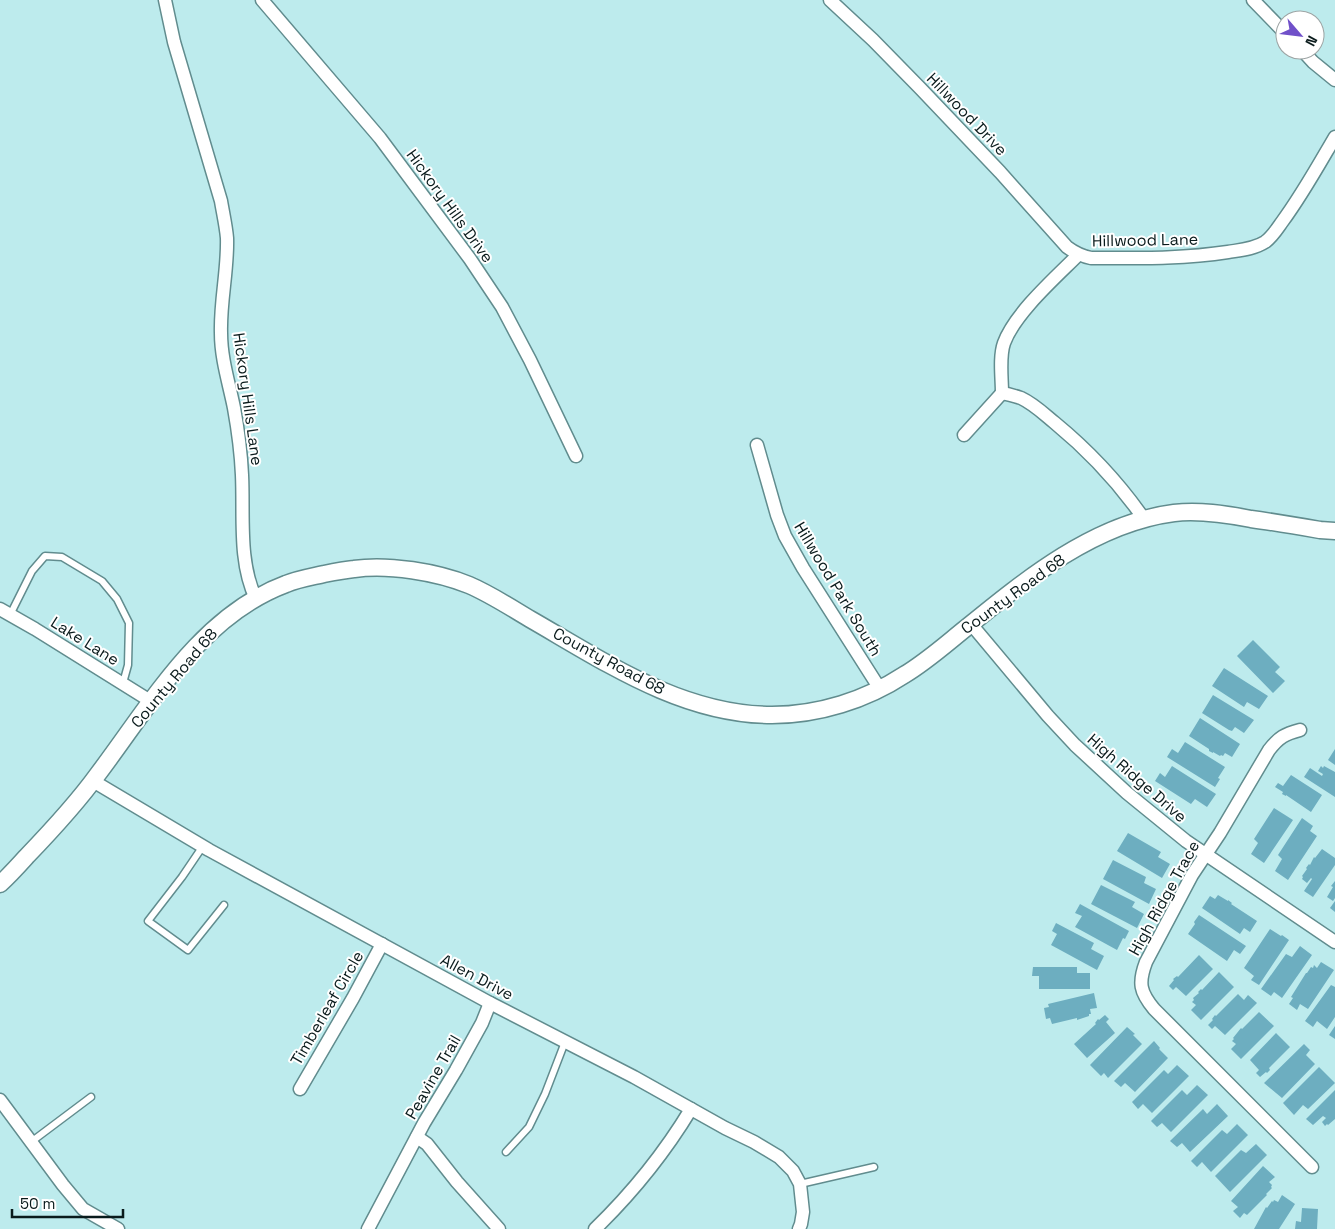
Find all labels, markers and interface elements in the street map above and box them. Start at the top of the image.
north arrow [1275,10,1325,60]
text: N [1301,33,1322,49]
street label: Hillwood Drive [922,68,1012,160]
street label: Hickory Hills Drive [402,145,498,267]
street label: Hillwood Lane [1092,229,1198,251]
street label: Hickory Hills Lane [228,331,268,467]
street label: Hillwood Park South [790,518,886,660]
street label: County Road 68 [957,549,1069,639]
street label: Lake Lane [47,612,123,670]
street label: County Road 68 [549,623,669,699]
street label: County Road 68 [126,624,222,732]
street label: High Ridge Drive [1083,729,1191,827]
street label: High Ridge Trace [1124,837,1204,959]
street label: Timberleaf Circle [286,947,368,1069]
street label: Allen Drive [437,949,517,1005]
street label: Peavine Trail [400,1031,466,1123]
scale bar [12,1186,124,1218]
text: 50 m [20,1194,55,1213]

